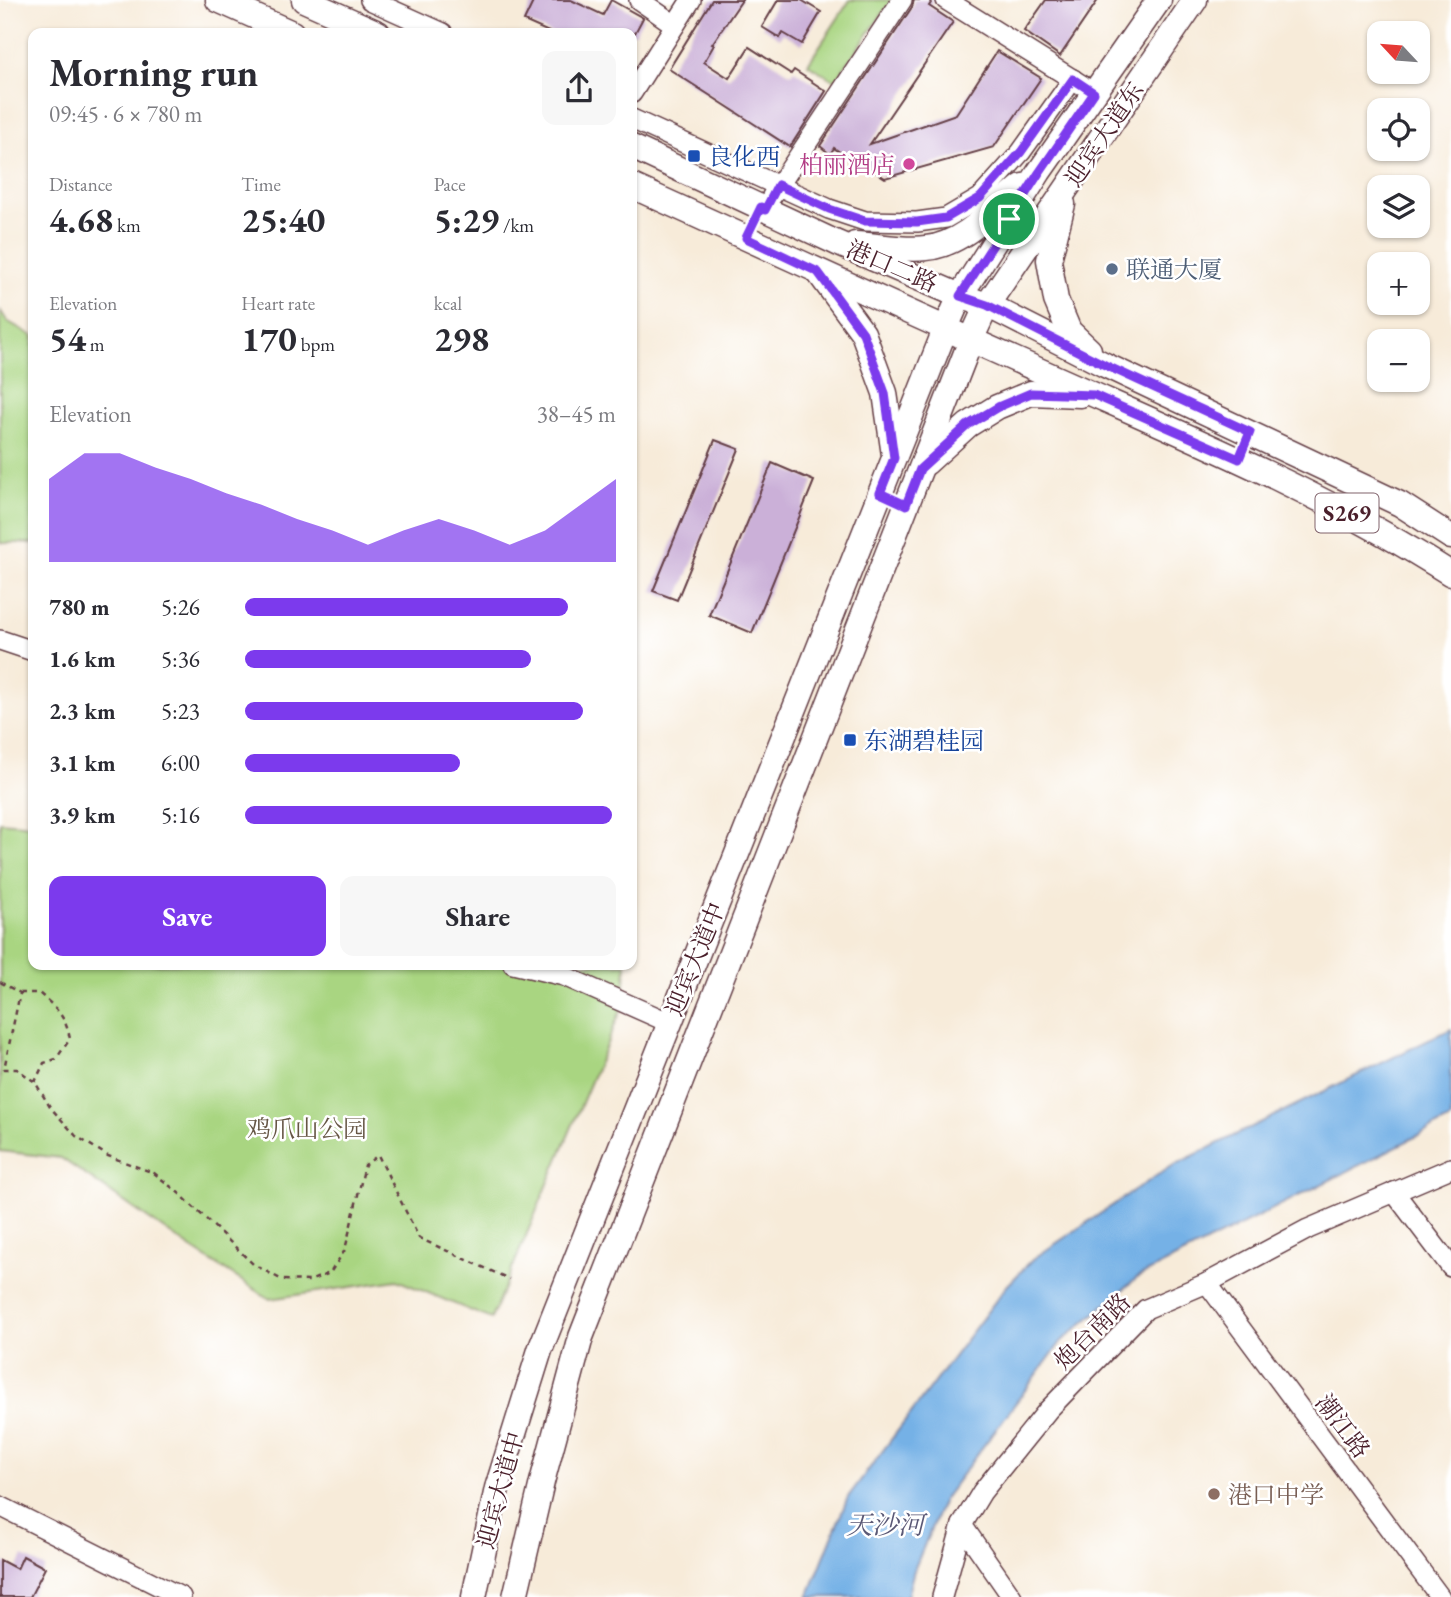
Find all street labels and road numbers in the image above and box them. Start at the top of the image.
street label: 迎宾大道东 [1058,76,1150,192]
street label: 港口二路 [842,233,942,299]
road number: S269 [1316,494,1378,533]
street label: 迎宾大道中 [658,898,732,1020]
street label: 炮台南路 [1047,1286,1137,1376]
street label: 潮江路 [1309,1388,1377,1464]
street label: 迎宾大道中 [469,1428,531,1552]

